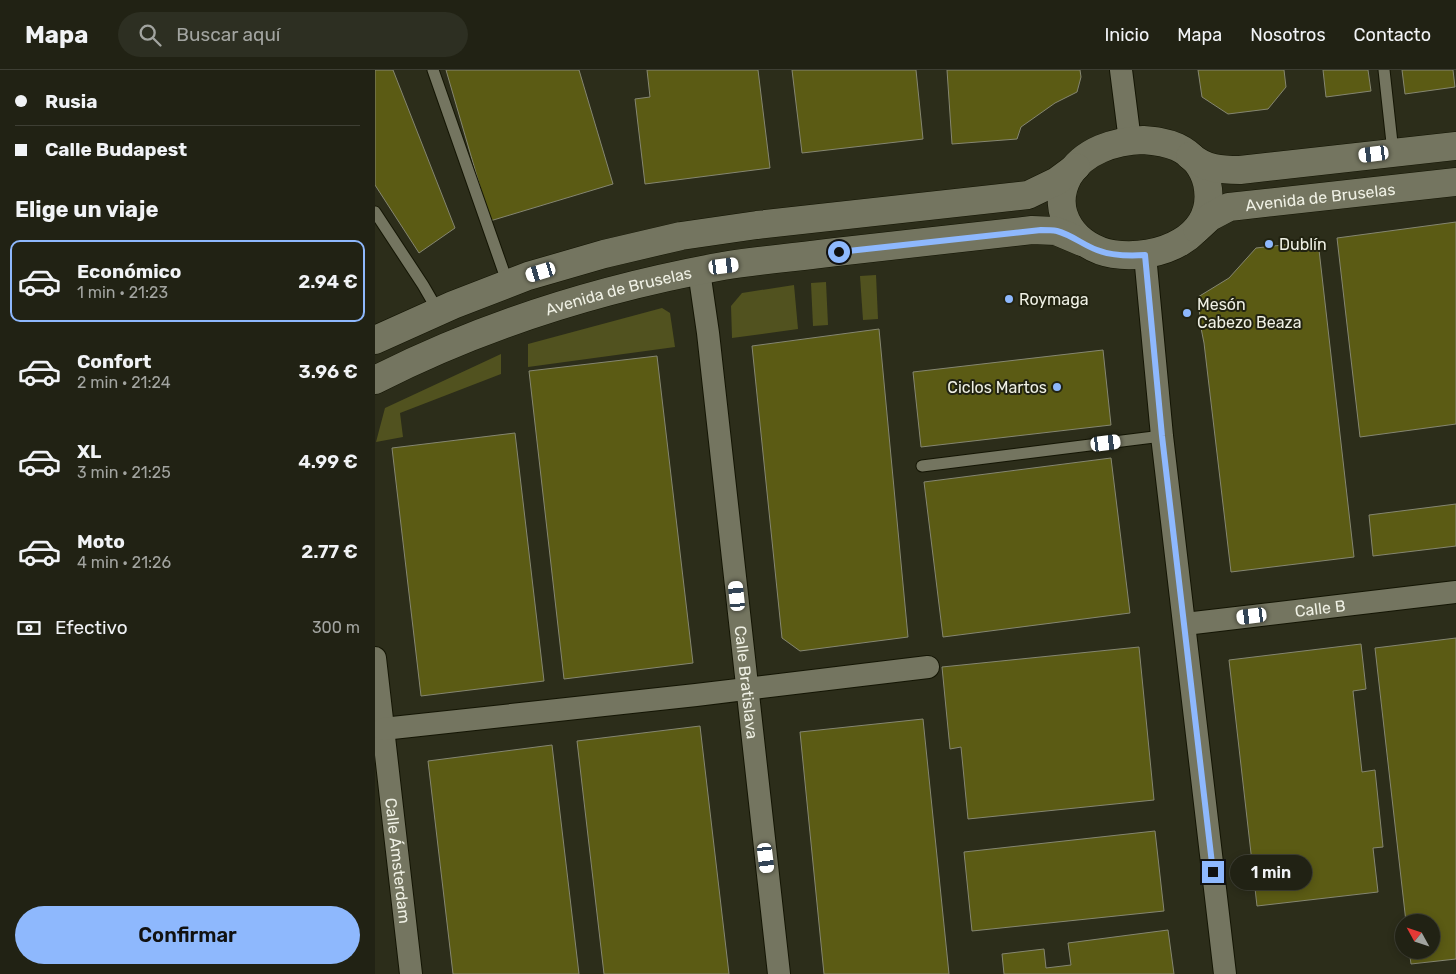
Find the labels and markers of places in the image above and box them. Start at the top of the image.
place label: Dublín [1279,235,1327,254]
marker: Dublín [1263,238,1275,250]
place label: Roymaga [1019,290,1089,309]
marker: Roymaga [1003,293,1015,305]
place label: Mesón Cabezo Beaza [1197,295,1302,332]
marker: Mesón Cabezo Beaza [1181,307,1193,319]
place label: Ciclos Martos [947,378,1047,397]
marker: Ciclos Martos [1051,381,1063,393]

